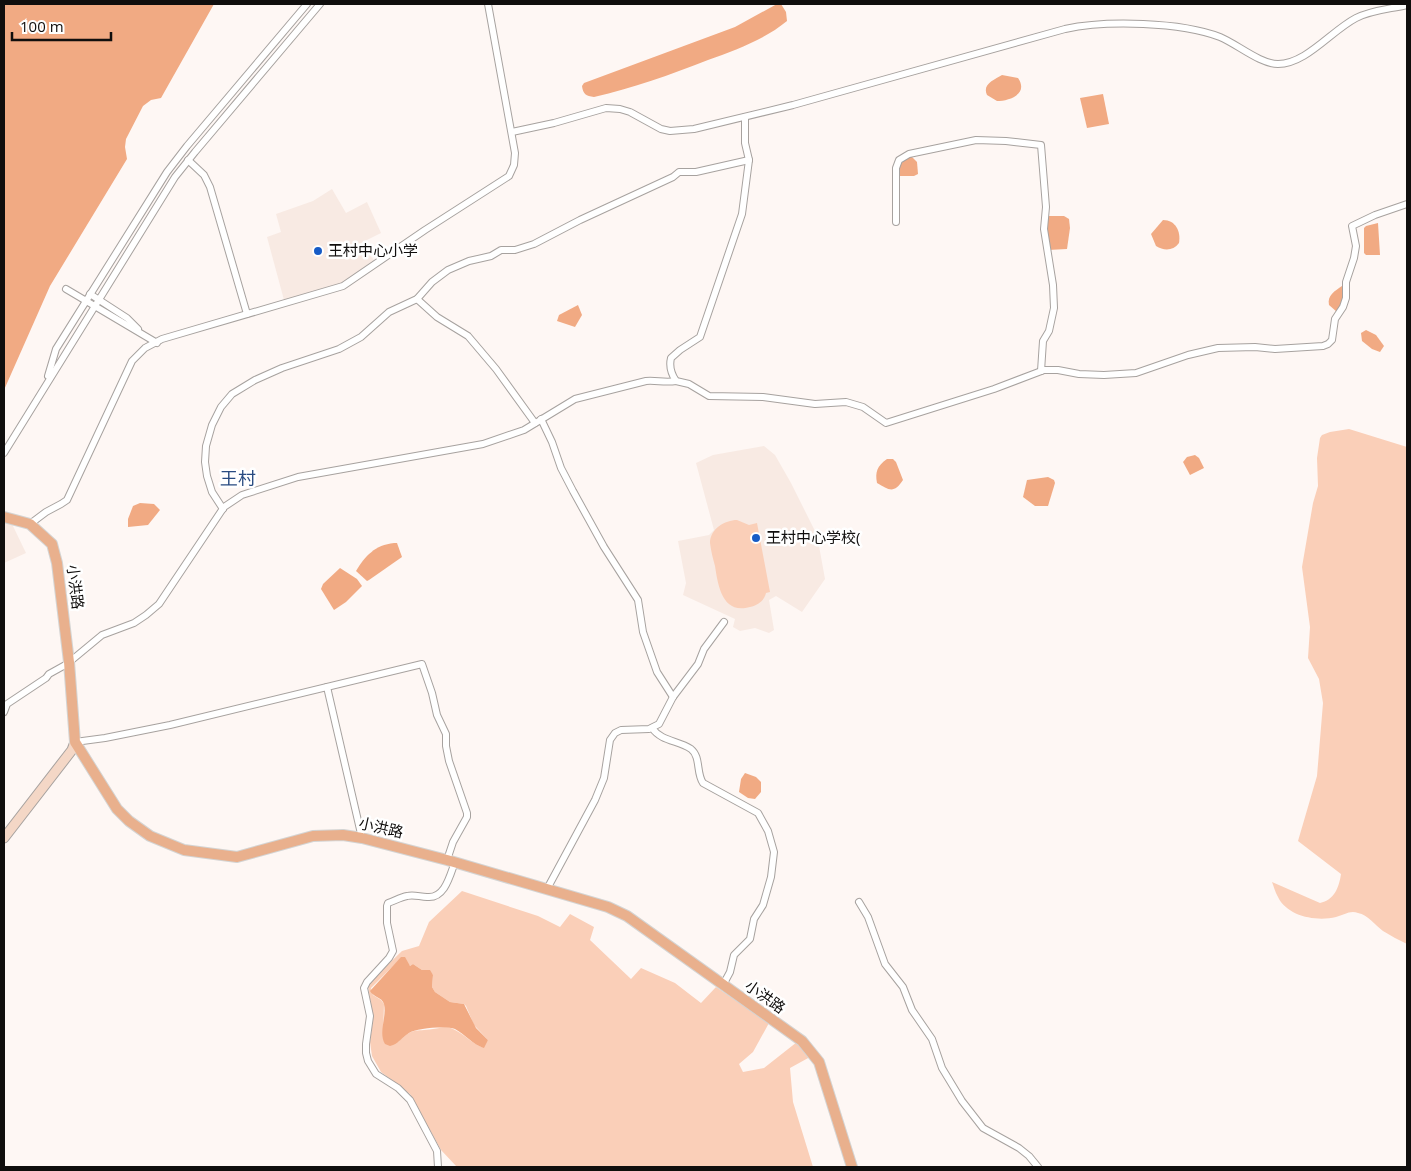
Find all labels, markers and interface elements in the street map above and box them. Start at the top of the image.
scale bar [12,10,111,42]
text: 100 m [20,16,64,36]
place label: 王村中心小学 [328,240,418,260]
marker: 王村中心小学 [312,245,324,257]
district label: 王村 [220,466,256,490]
place label: 王村中心学校( [766,527,860,547]
marker: 王村中心学校( [750,532,762,544]
street label: 小洪路 [63,563,89,610]
street label: 小洪路 [357,812,405,842]
street label: 小洪路 [741,975,790,1017]

